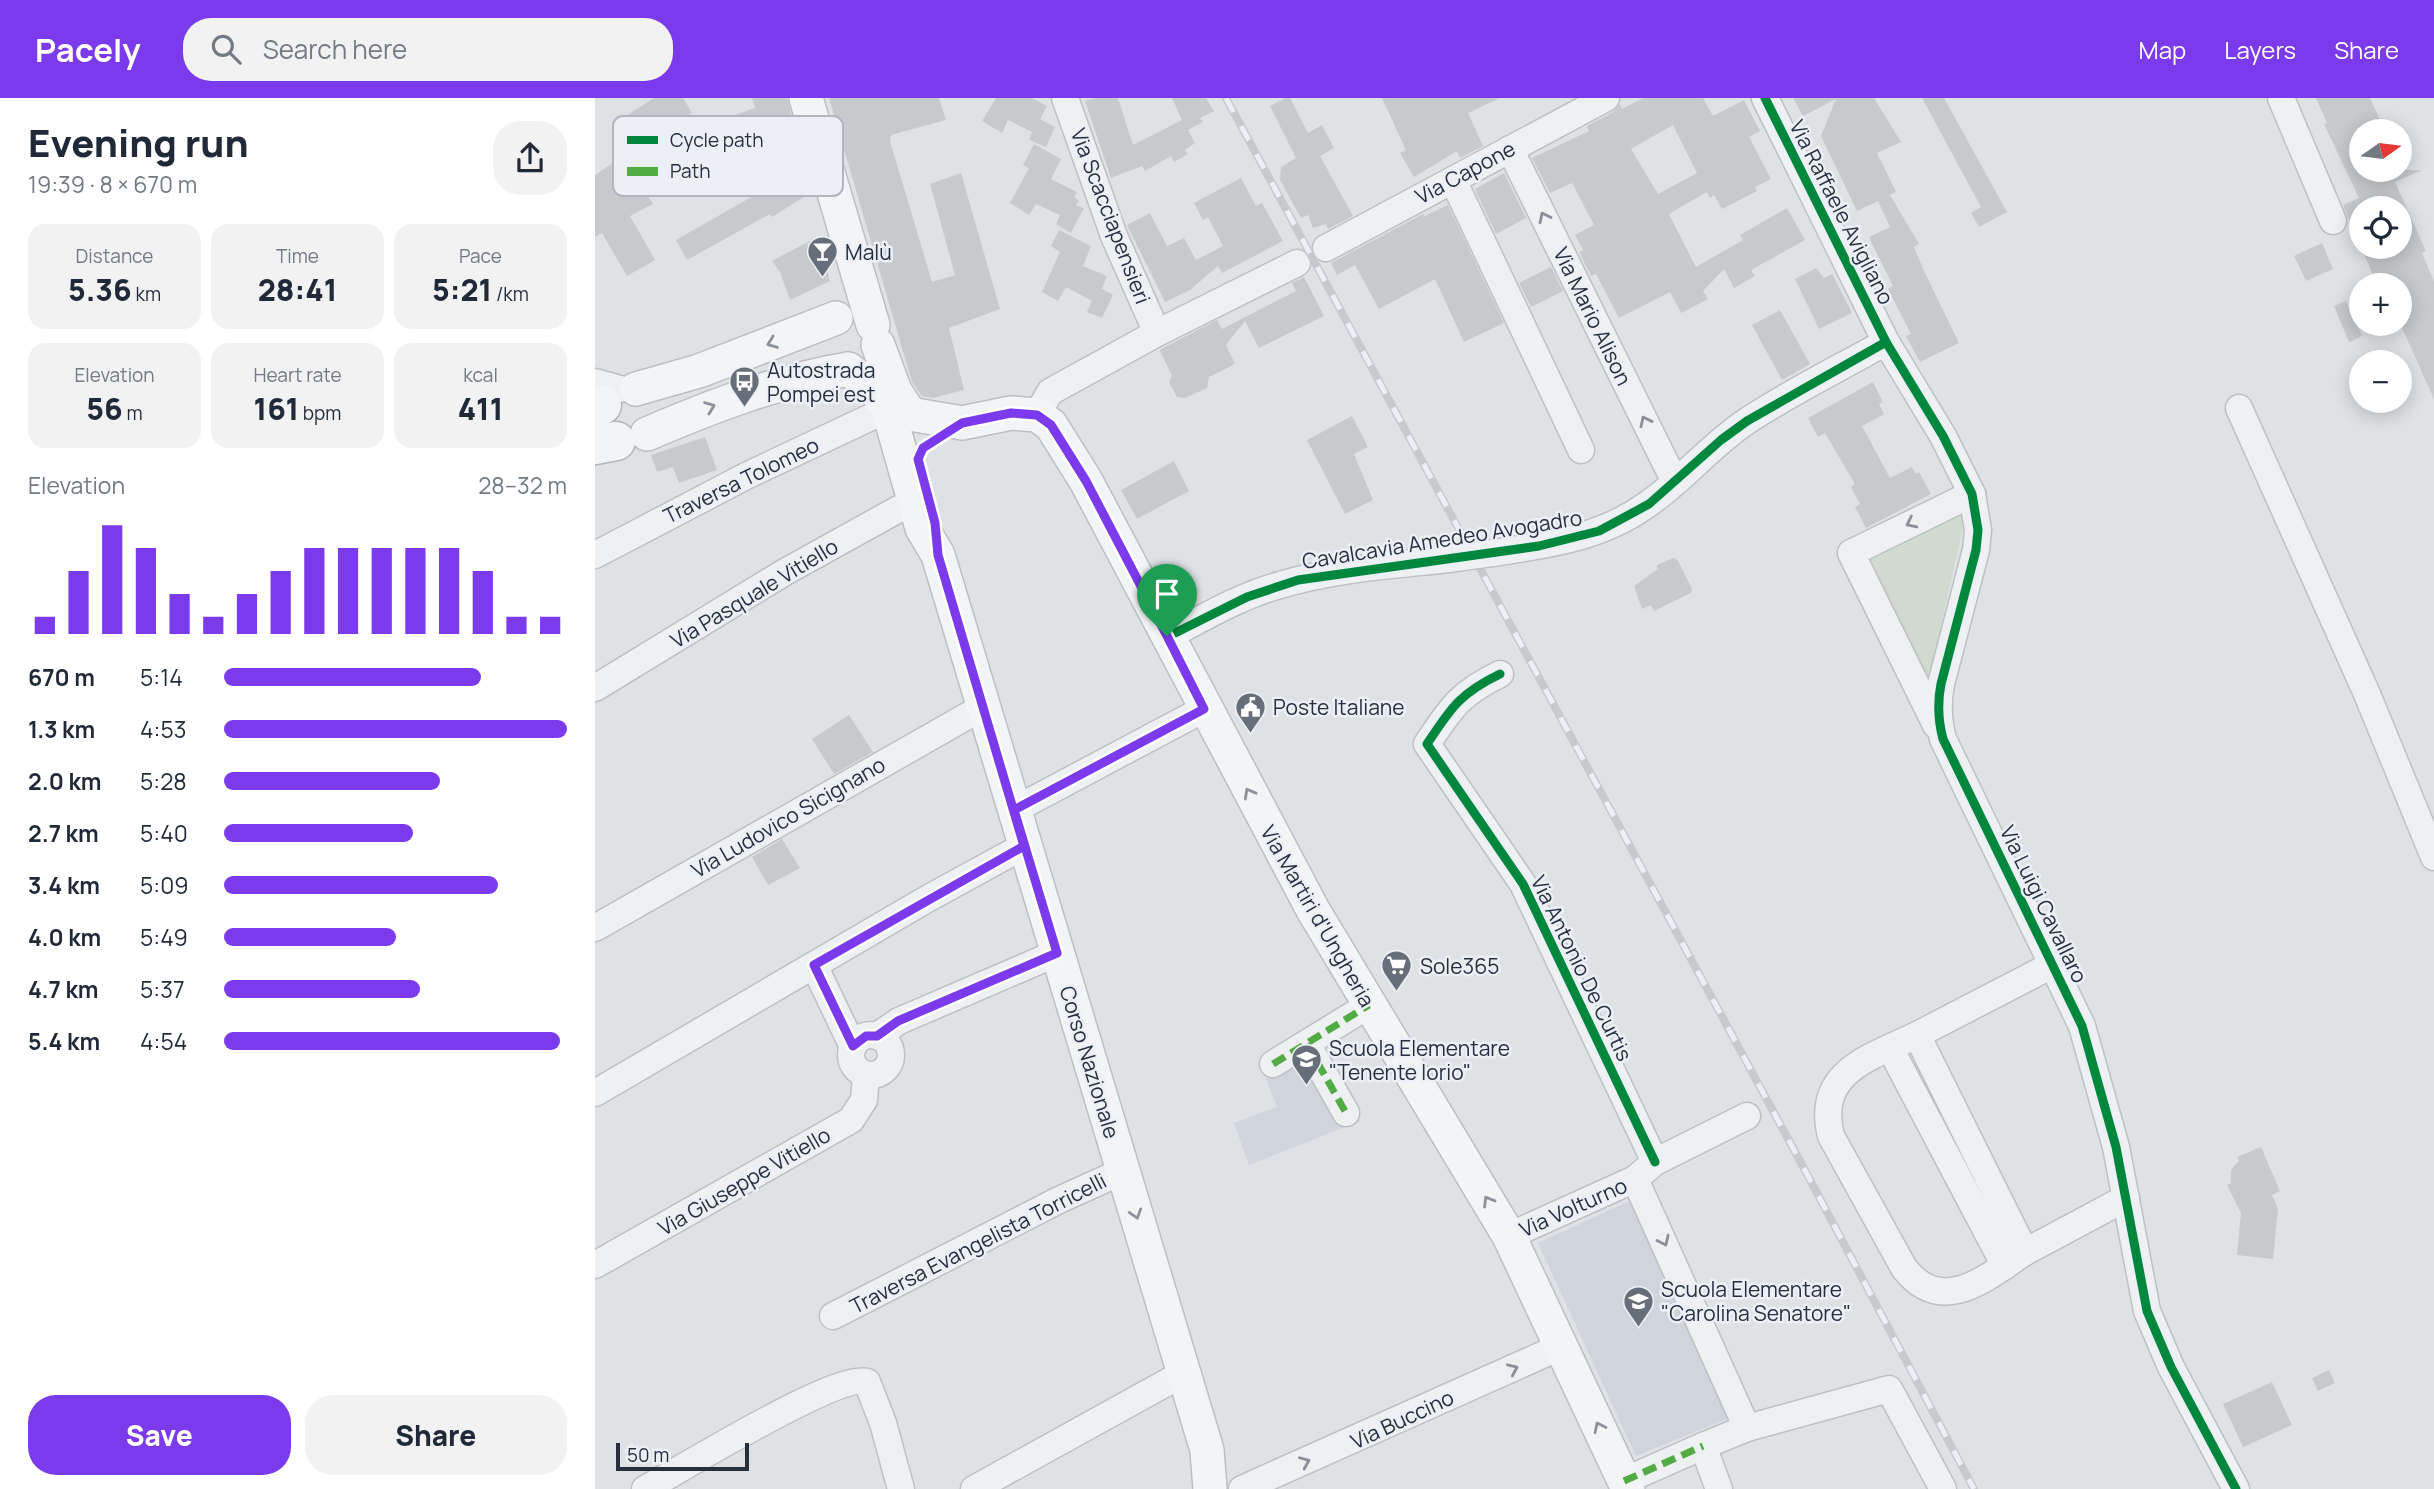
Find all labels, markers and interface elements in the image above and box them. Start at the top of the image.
search box [183,18,673,81]
text: Pacely [35,27,141,72]
icon: search [207,30,245,68]
text: Search here [263,31,407,67]
text: Map [2139,33,2186,66]
text: Layers [2224,33,2296,66]
text: Share [2334,33,2399,66]
street label: Via Raffaele Avigliano [1783,115,1901,309]
text: Evening run [28,116,249,168]
legend [613,116,843,196]
north arrow [2349,119,2411,182]
map controls [2349,119,2412,413]
button: share [493,121,567,195]
street label: Via Scacciapensieri [1065,124,1157,308]
text: Cycle path [670,127,764,153]
street label: Via Capone [1410,134,1520,210]
text: Path [670,158,710,184]
text: 19:39 · 8 × 670 m [28,168,197,200]
button: locate [2349,196,2412,259]
one-way arrow [1538,212,1552,224]
bar icon: Malù [805,235,839,279]
place label: Malù [845,238,892,266]
street label: Via Mario Alison [1547,242,1639,390]
text: Distance [76,243,153,269]
text: Time [276,243,319,269]
text: Pace [459,243,502,269]
text: 5.36 [68,269,132,310]
text: 28:41 [258,269,337,310]
text: 5:21 [432,269,492,310]
button: + [2349,273,2412,336]
text: km [132,281,161,307]
text: /km [492,281,529,307]
one-way arrow [767,334,779,348]
button: − [2349,350,2412,413]
place label: Autostrada Pompei est [767,356,875,408]
text: Elevation [74,362,155,388]
text: Heart rate [253,362,342,388]
text: kcal [463,362,498,388]
bus stop icon: Autostrada Pompei est [727,365,761,409]
text: 56 [86,388,123,429]
text: 161 [254,388,299,429]
text: 411 [458,388,503,429]
text: m [123,400,143,426]
text: bpm [299,400,341,426]
one-way arrow [703,402,715,416]
one-way arrow [1639,416,1653,428]
street label: Traversa Tolomeo [659,430,823,530]
text: Elevation [28,469,125,501]
text: 28–32 m [478,469,567,501]
street label: Cavalcavia Amedeo Avogadro [1300,503,1584,575]
one-way arrow [1906,515,1918,529]
street label: Via Pasquale Vitiello [665,532,843,654]
pin [1137,564,1197,636]
icon: arrive [1148,575,1186,613]
text: 670 m [28,661,95,693]
text: 5:14 [140,661,183,693]
public building icon: Poste Italiane [1233,690,1267,734]
place label: Poste Italiane [1273,693,1405,721]
text: 1.3 km [28,713,95,745]
text: 4:53 [140,713,186,745]
street label: Via Ludovico Sicignano [686,750,890,884]
text: 2.0 km [28,765,101,797]
text: 5:28 [140,765,187,797]
one-way arrow [1244,788,1258,801]
text: 2.7 km [28,817,99,849]
text: 5:40 [140,817,188,849]
street label: Via Martiri d'Ungheria [1255,820,1381,1012]
street label: Via Luigi Cavallaro [1994,821,2094,987]
text: 3.4 km [28,869,100,901]
text: 5:09 [140,869,188,901]
street label: Via Antonio De Curtis [1525,871,1639,1065]
text: 4.0 km [28,921,101,953]
text: 5:49 [140,921,188,953]
supermarket icon: Sole365 [1380,949,1414,993]
place label: Sole365 [1420,952,1499,980]
text: 4.7 km [28,973,98,1005]
text: 5:37 [140,973,184,1005]
street label: Corso Nazionale [1054,982,1126,1142]
text: 5.4 km [28,1025,100,1057]
text: 4:54 [140,1025,187,1057]
place label: Scuola Elementare "Tenente Iorio" [1329,1034,1510,1086]
school or university icon: Scuola Elementare "Tenente Iorio" [1289,1043,1323,1087]
street label: Via Giuseppe Vitiello [653,1120,835,1242]
street label: Traversa Evangelista Torricelli [845,1166,1111,1320]
street label: Via Volturno [1515,1171,1631,1243]
one-way arrow [1483,1196,1496,1209]
one-way arrow [1127,1208,1142,1220]
one-way arrow [1656,1234,1670,1246]
place label: Scuola Elementare "Carolina Senatore" [1661,1275,1851,1327]
school or university icon: Scuola Elementare "Carolina Senatore" [1621,1284,1655,1328]
one-way arrow [1505,1363,1518,1377]
street label: Via Buccino [1346,1383,1458,1455]
button: Save [28,1395,291,1475]
button: Share [305,1395,567,1475]
one-way arrow [1593,1422,1607,1434]
scale bar [616,1440,749,1472]
text: 50 m [627,1442,669,1468]
one-way arrow [1299,1457,1311,1471]

